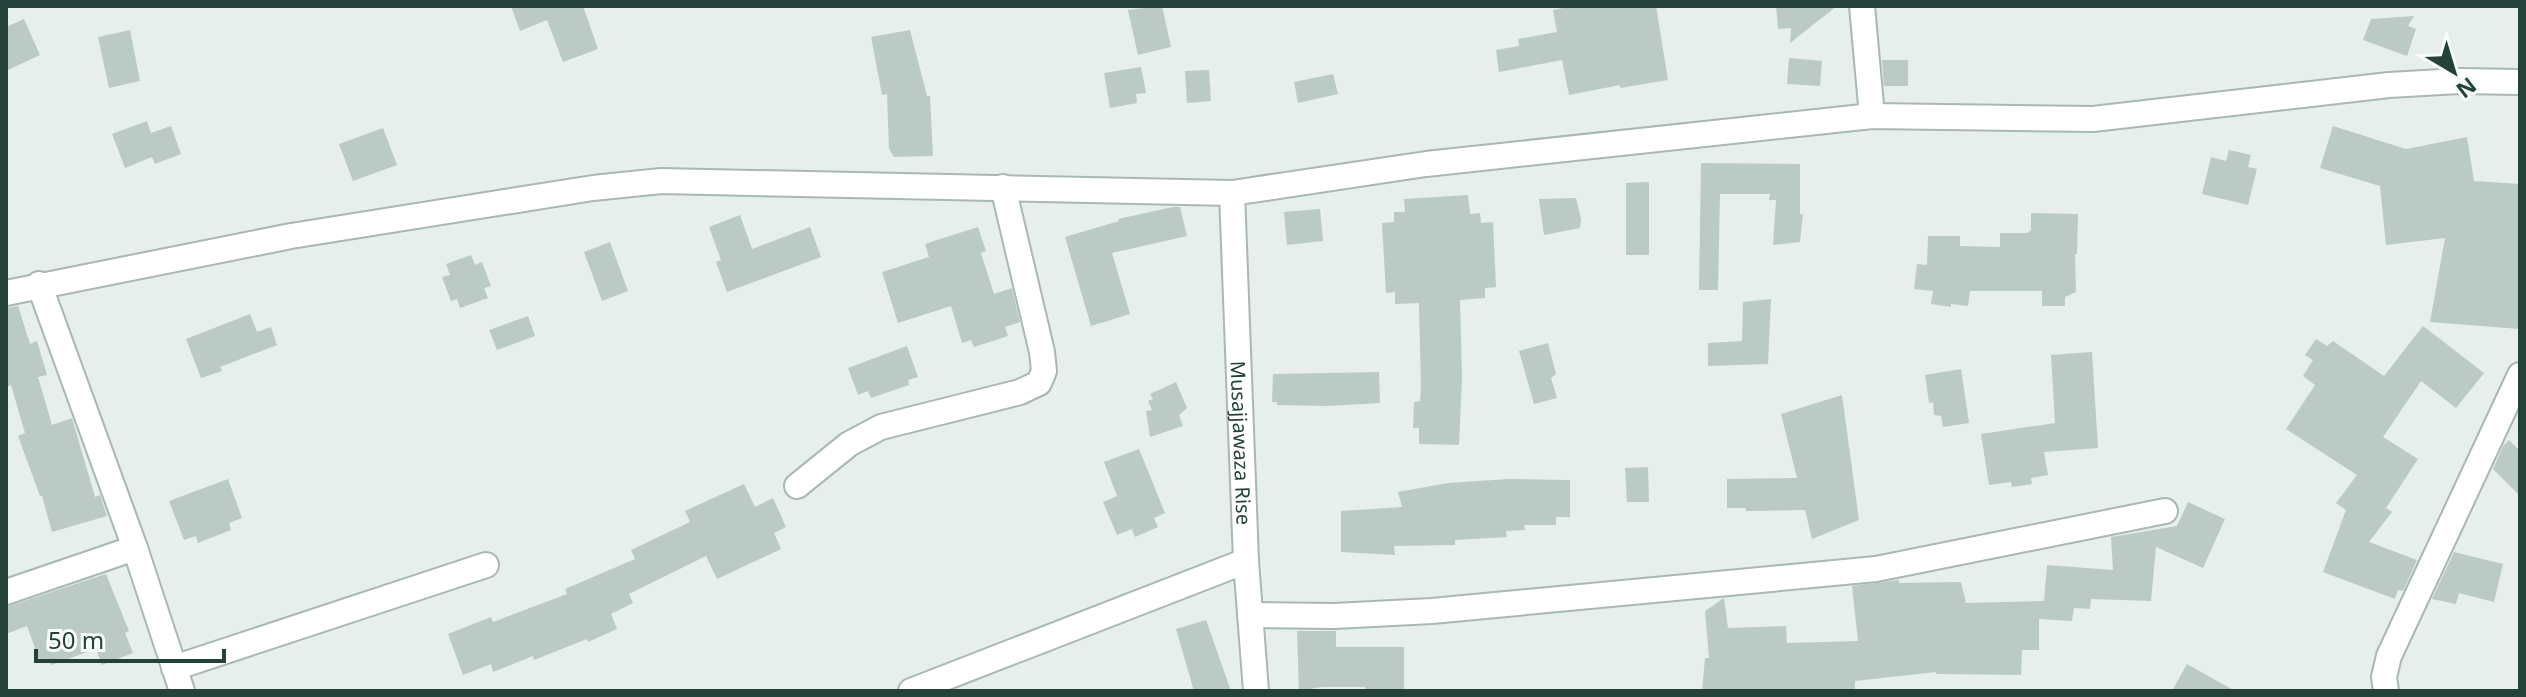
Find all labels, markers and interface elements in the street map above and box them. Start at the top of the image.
north arrow [2414,32,2494,112]
text: N [2451,71,2483,106]
street label: Musajjawaza Rise [1225,360,1258,525]
scale bar [36,613,224,663]
text: 50 m [48,623,104,656]

